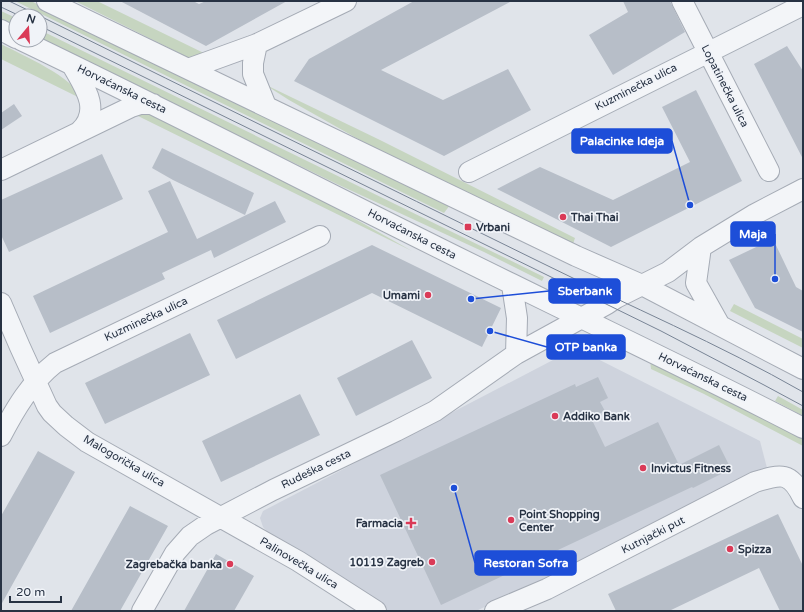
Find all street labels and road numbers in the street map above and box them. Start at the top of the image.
street label: Lopatinečka ulica [699,43,751,129]
street label: Kuzminečka ulica [593,61,679,113]
street label: Horvaćanska cesta [75,62,169,116]
street label: Horvaćanska cesta [366,206,458,262]
street label: Kuzminečka ulica [102,294,190,344]
street label: Horvaćanska cesta [656,350,750,404]
street label: Malogorička ulica [81,432,167,490]
street label: Rudeška cesta [279,447,353,491]
street label: Kutnjački put [619,513,687,557]
street label: Palinovečka ulica [257,534,341,592]

